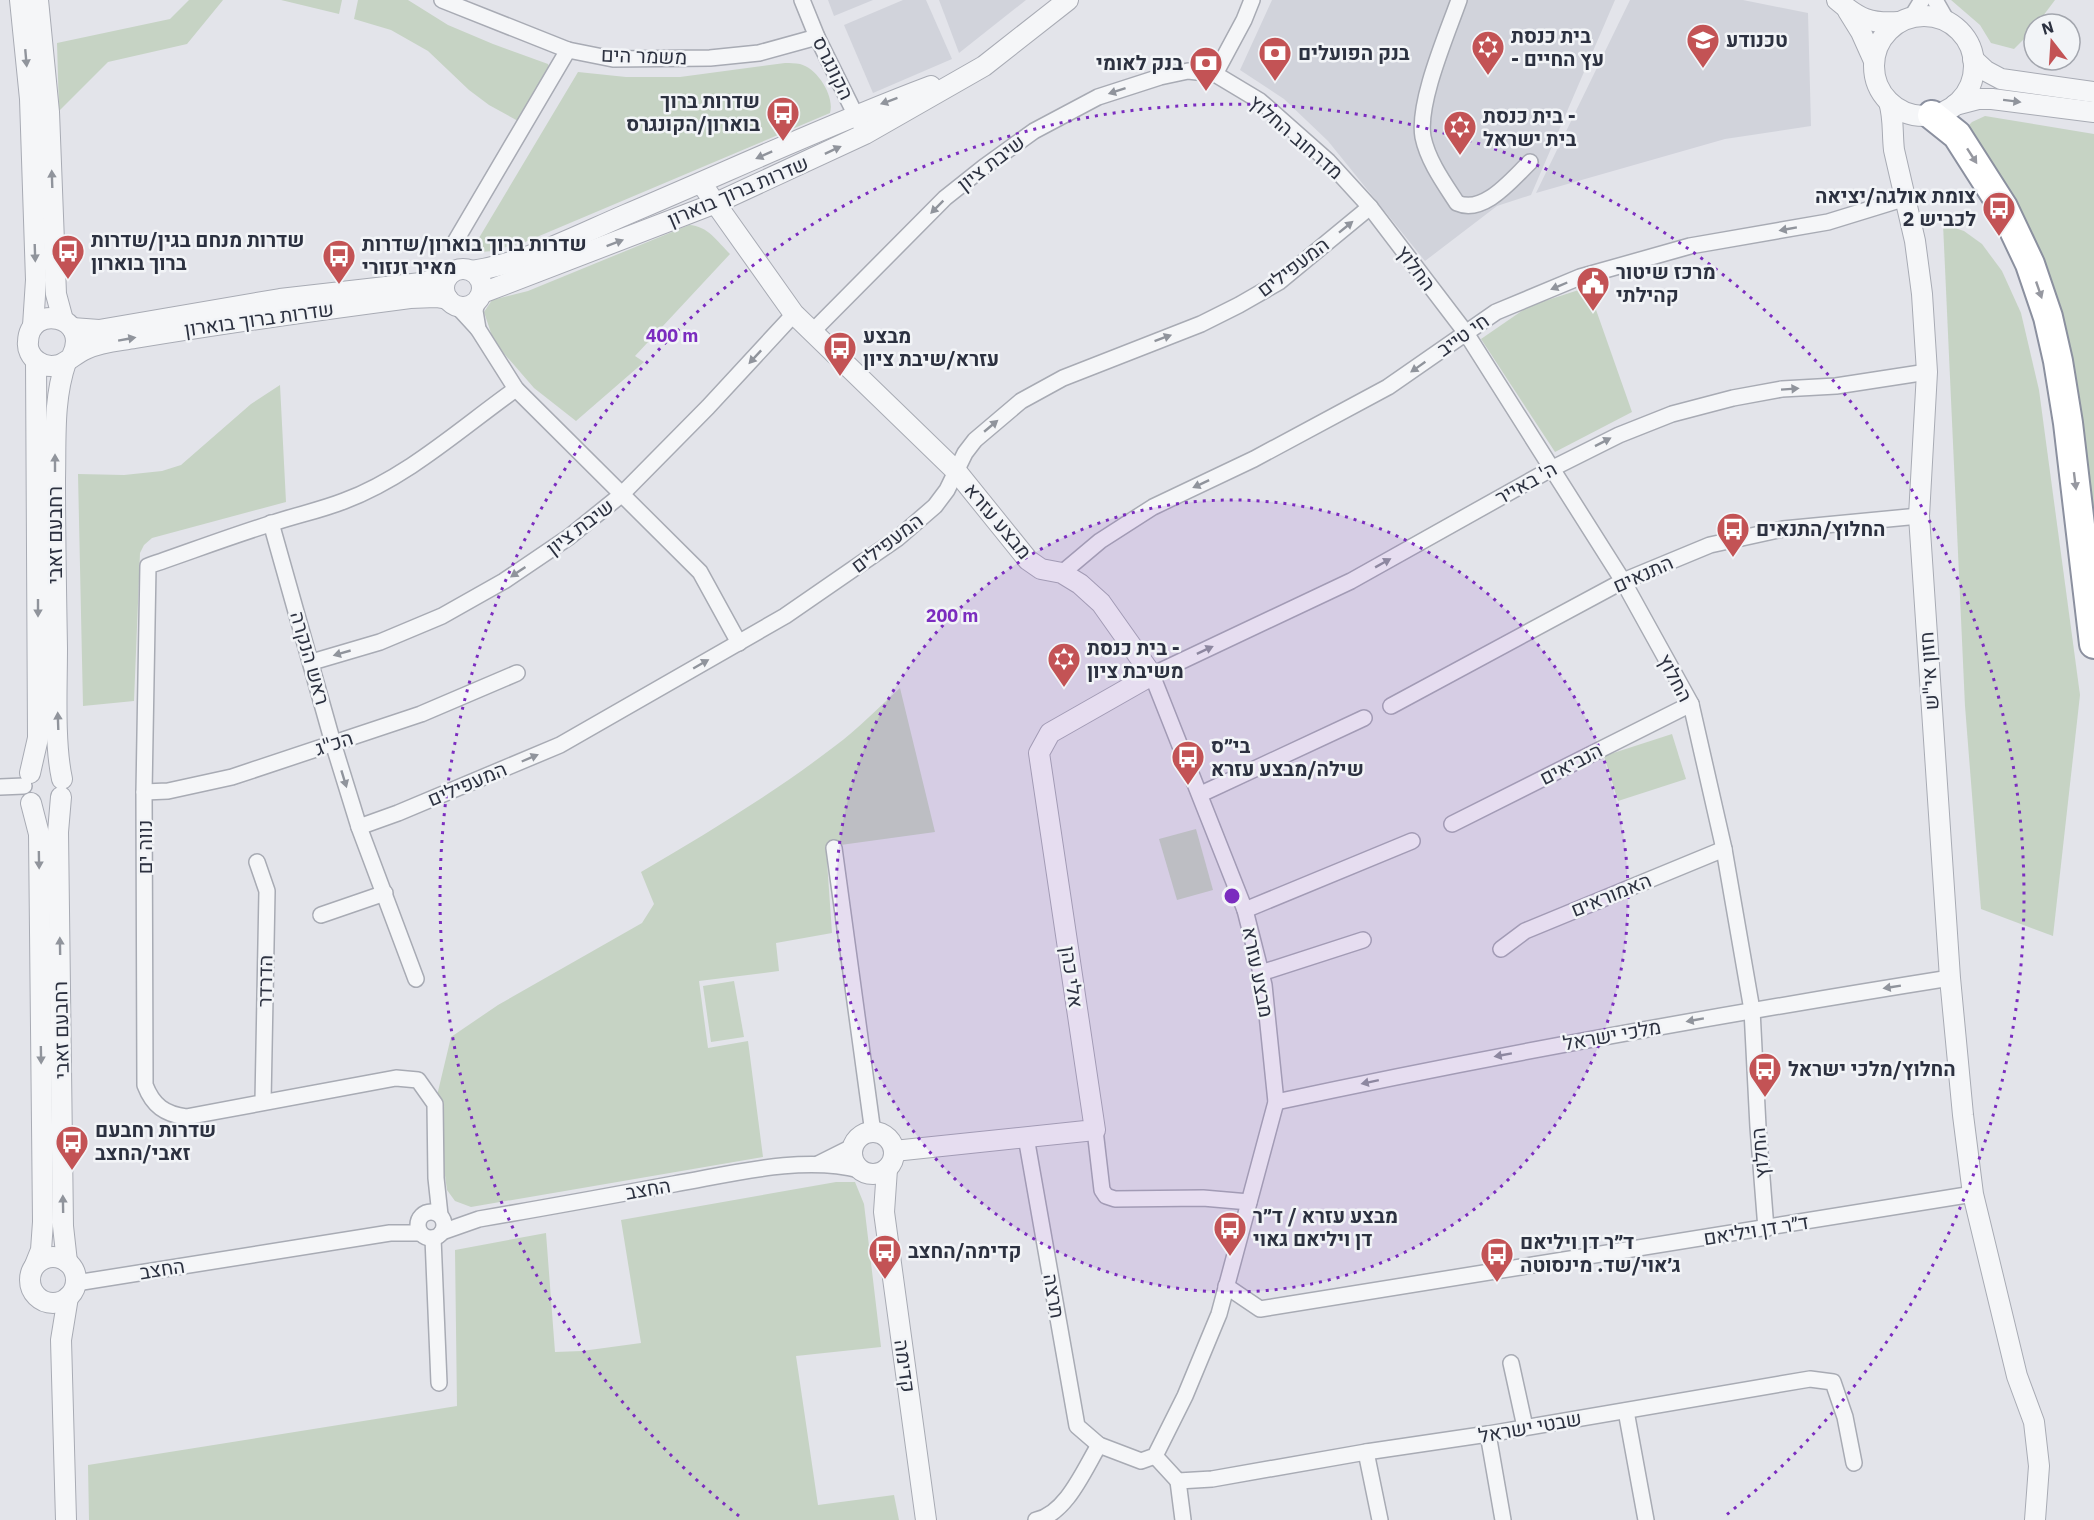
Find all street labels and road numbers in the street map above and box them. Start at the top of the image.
street label: הקונגרס [806,31,860,104]
street label: משמר הים [600,41,688,70]
street label: מדרחוב החלוץ [1243,88,1349,185]
street label: שיבת ציון [951,128,1030,197]
street label: שדרות ברוך בוארון [663,149,812,232]
street label: המעפילים [1251,231,1334,303]
street label: החלוץ [1390,239,1442,296]
street label: שדרות ברוך בוארון [182,295,335,342]
street label: חי טייב [1431,307,1494,362]
street label: ה' באייר [1490,455,1561,511]
street label: מבצע עזרא [959,477,1038,564]
street label: רחבעם זאבי [41,486,68,584]
street label: שיבת ציון [540,492,619,561]
street label: המעפילים [845,507,928,579]
street label: התנאים [1608,548,1677,599]
street label: ראש הנקרה [284,608,337,708]
street label: חזון אי"ש [1912,631,1945,711]
street label: החלוץ [1652,649,1699,707]
street label: הכ"ג [311,724,356,761]
street label: הנביאים [1535,736,1607,791]
street label: המעפילים [423,755,511,812]
street label: נווה ים [131,820,158,874]
street label: האמוראים [1567,866,1655,923]
street label: מבצע עזרא [1236,924,1280,1020]
street label: אלי כהן [1055,944,1090,1010]
street label: הדרדר [251,955,278,1007]
street label: רחבעם זאבי [46,981,75,1079]
street label: מלכי ישראל [1561,1013,1663,1056]
street label: החלוץ [1744,1127,1775,1180]
street label: החצב [623,1171,673,1206]
street label: ד״ר דן ויליאם [1701,1208,1810,1251]
street label: החצב [137,1252,186,1285]
street label: תרצה [1037,1271,1072,1320]
street label: קדימה [888,1338,923,1394]
street label: שבטי ישראל [1476,1404,1584,1449]

